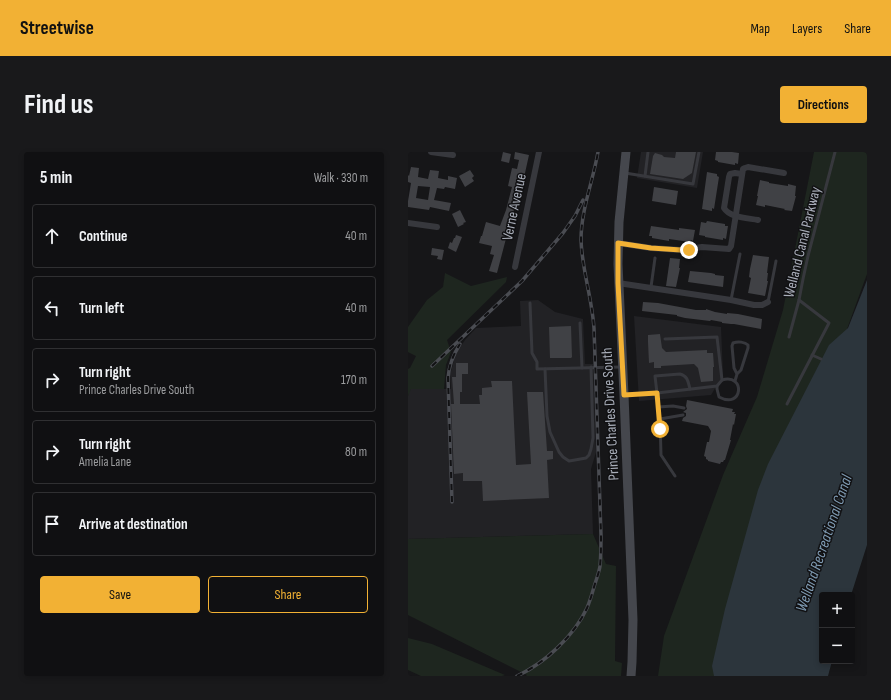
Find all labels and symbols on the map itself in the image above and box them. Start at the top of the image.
street label: Verne Avenue [498,172,531,242]
street label: Welland Canal Parkway [780,184,826,300]
route end [680,241,698,259]
street label: Prince Charles Drive South [598,347,623,481]
route start [651,420,669,438]
water label: Welland Recreational Canal [792,471,857,614]

